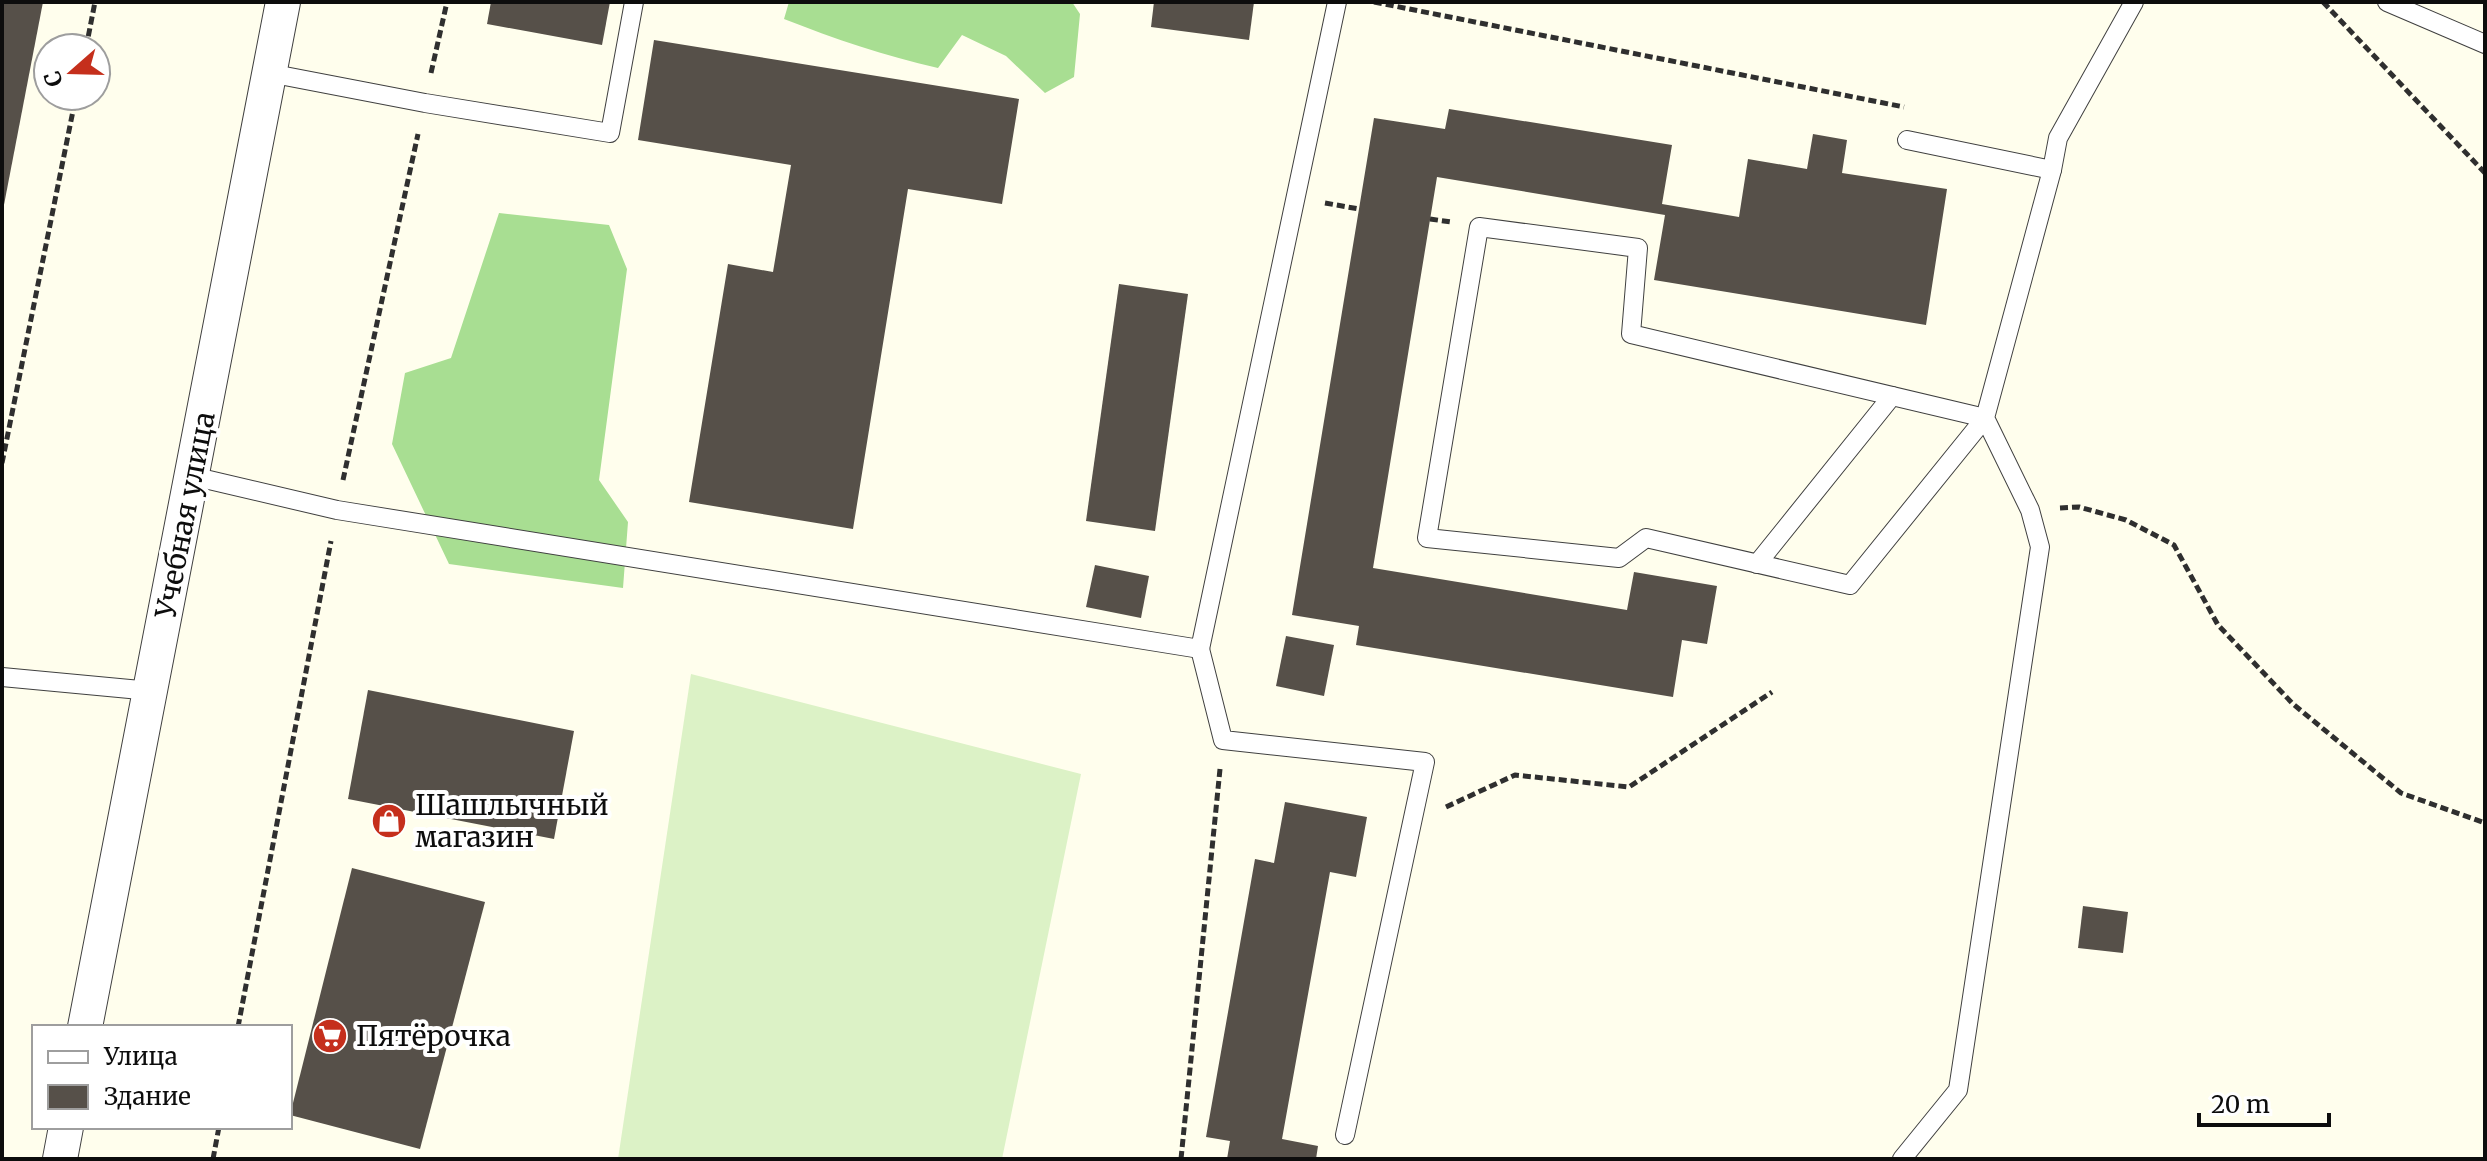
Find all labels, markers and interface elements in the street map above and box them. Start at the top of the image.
north arrow [32,32,112,112]
text: С [38,67,69,90]
street label: Учебная улица [147,409,223,622]
place label: Шашлычный магазин [415,787,609,855]
shop icon: Шашлычный магазин [370,802,408,840]
supermarket icon: Пятёрочка [311,1017,349,1055]
place label: Пятёрочка [356,1018,511,1054]
legend [32,1025,292,1129]
text: Улица [103,1041,178,1072]
scale bar [2199,1077,2329,1127]
text: Здание [104,1081,191,1112]
text: 20 m [2211,1089,2270,1120]

